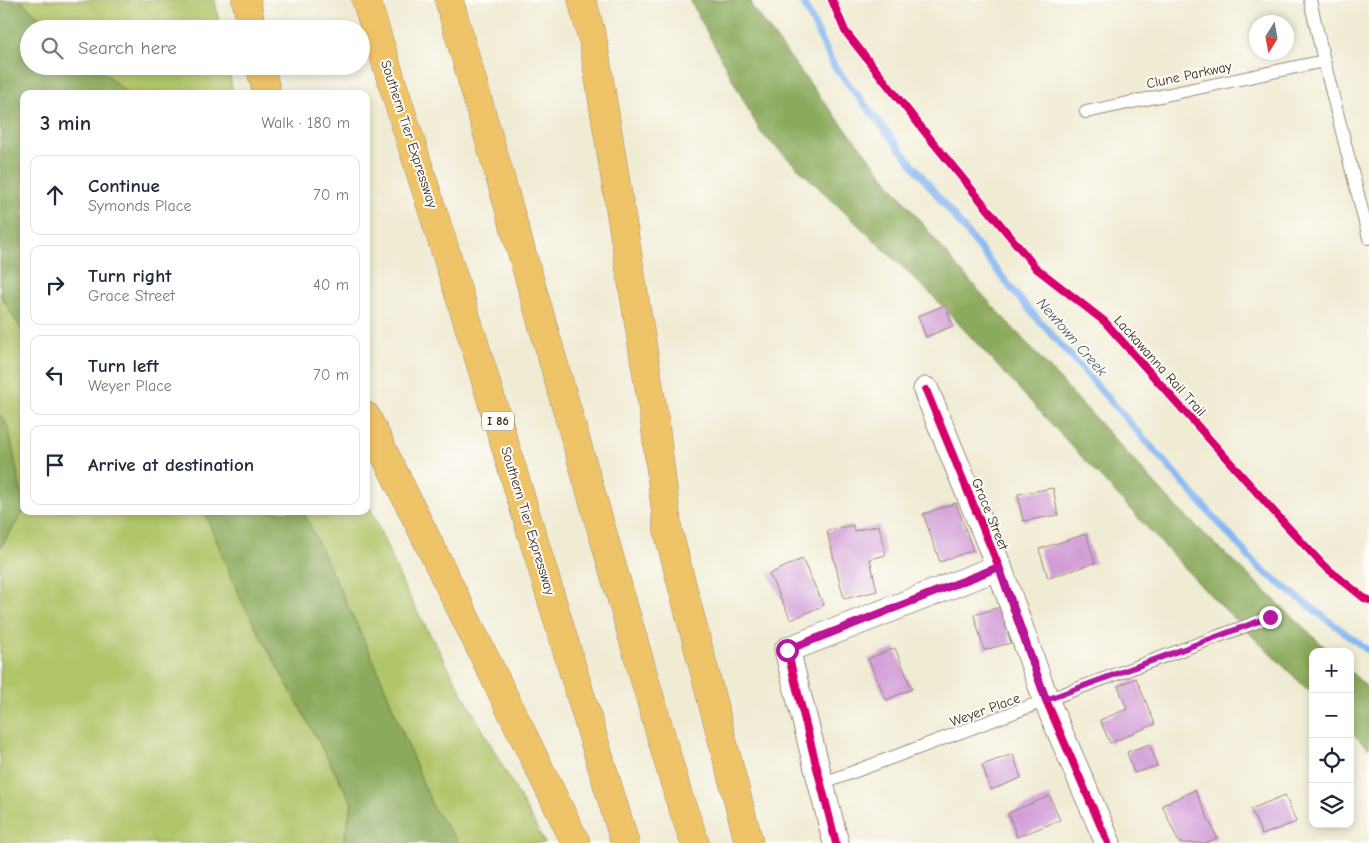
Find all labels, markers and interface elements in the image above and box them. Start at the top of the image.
north arrow [1249,15,1294,60]
search box [20,20,370,75]
icon: search [38,34,66,62]
text: Search here [78,37,177,59]
street label: Southern Tier Expressway [377,58,441,211]
street label: Clune Parkway [1145,58,1234,92]
text: 3 min [40,111,91,135]
text: Walk · 180 m [261,114,350,132]
text: Continue [88,175,160,197]
icon: ahead [41,181,69,209]
text: 70 m [313,186,349,204]
text: Symonds Place [88,197,191,215]
text: Turn right [88,265,172,287]
icon: right [41,271,69,299]
text: 40 m [313,276,349,294]
text: Grace Street [88,287,175,305]
water label: Newtown Creek [1033,294,1111,380]
street label: Lackawanna Rail Trail [1110,312,1210,420]
text: Turn left [88,355,159,377]
icon: left [41,361,69,389]
text: 70 m [313,366,349,384]
text: Weyer Place [88,377,172,395]
road number: I 86 [482,412,514,431]
street label: Southern Tier Expressway [497,445,559,598]
icon: arrive [41,451,69,479]
text: Arrive at destination [88,454,254,476]
street label: Grace Street [968,476,1012,553]
route end [1259,606,1282,629]
route start [776,639,799,662]
map controls [1309,648,1354,828]
button: + [1309,648,1354,693]
street label: Weyer Place [948,689,1022,731]
button: − [1309,693,1354,738]
button: locate [1309,738,1354,783]
button: layers [1309,783,1354,828]

